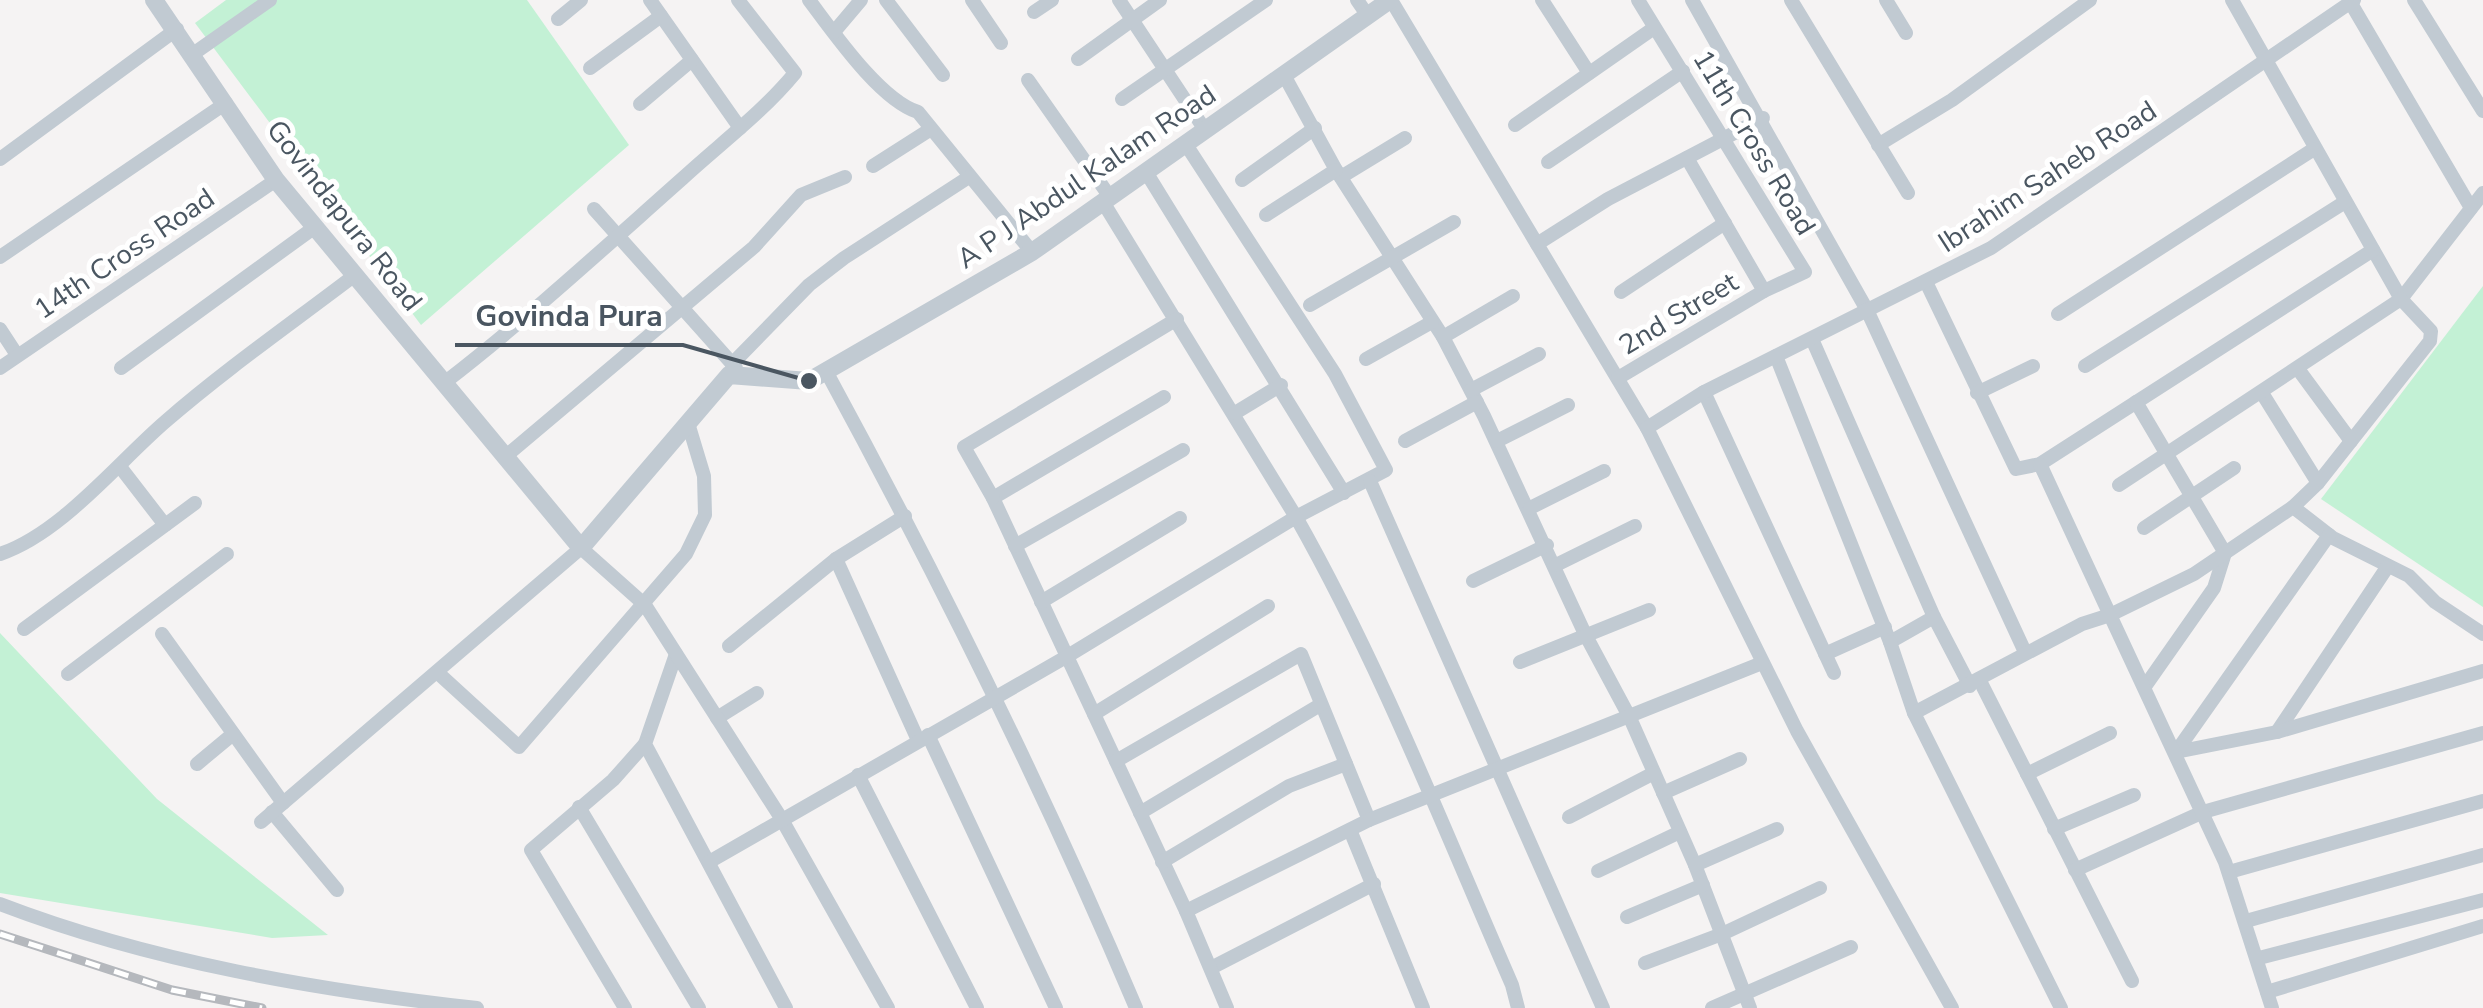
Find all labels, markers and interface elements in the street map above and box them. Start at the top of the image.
street label: 11th Cross Road [1684,43,1825,242]
street label: A P J Abdul Kalam Road [950,76,1224,278]
street label: Ibrahim Saheb Road [1931,92,2164,262]
street label: Govindapura Road [258,112,431,319]
street label: 14th Cross Road [27,179,222,328]
street label: 2nd Street [1612,263,1745,364]
callout: Govinda Pura [455,285,683,345]
text: Govinda Pura [475,296,663,337]

